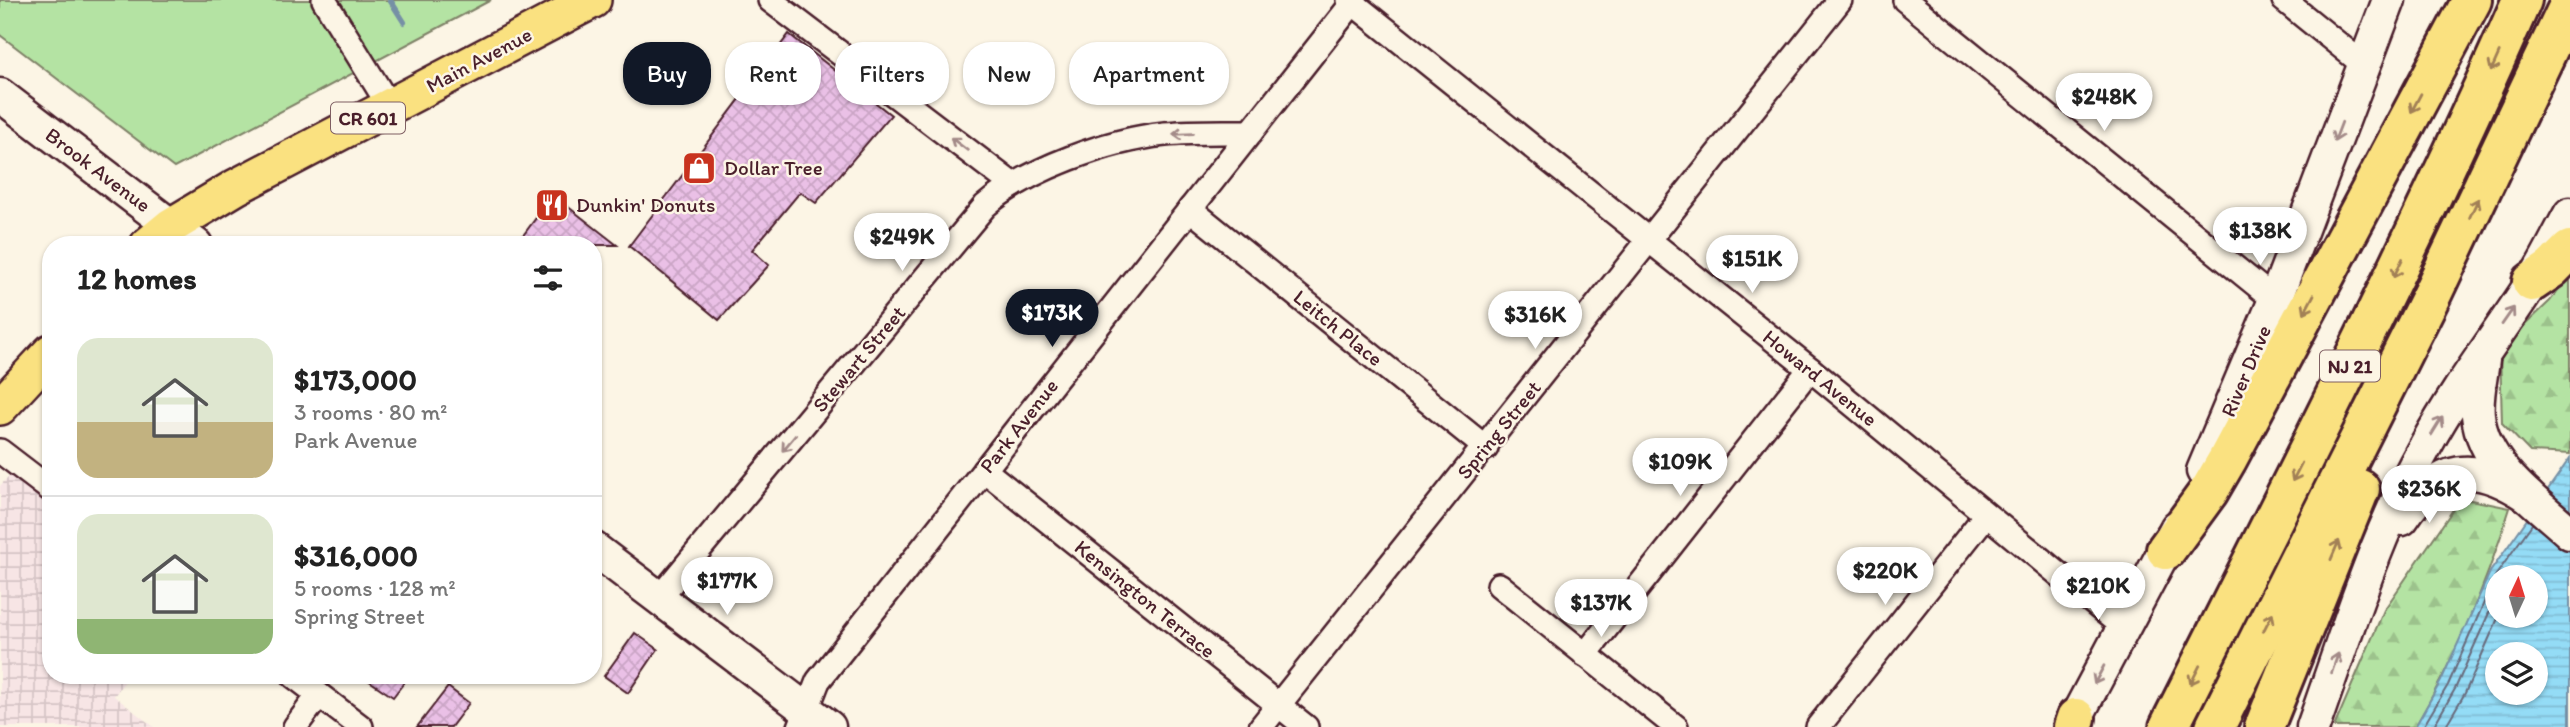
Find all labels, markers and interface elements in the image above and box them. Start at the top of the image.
street label: Main Avenue [422,21,536,98]
chip: Buy [623,42,711,105]
chip: Rent [725,42,821,105]
chip: Filters [835,42,949,105]
chip: New [963,42,1055,105]
chip: Apartment [1069,42,1229,105]
one-way arrow [2488,51,2501,73]
pin: $248K [2055,74,2153,133]
text: $248K [2072,82,2136,110]
one-way arrow [2408,92,2422,113]
road number: CR 601 [331,102,405,134]
one-way arrow [2331,121,2344,143]
street label: Brook Avenue [41,122,156,217]
one-way arrow [1172,127,1195,140]
one-way arrow [950,136,969,151]
shop icon: Dollar Tree [680,149,718,187]
place label: Dollar Tree [724,155,823,180]
restaurant icon: Dunkin' Donuts [533,186,571,224]
place label: Dunkin' Donuts [576,192,715,217]
one-way arrow [2468,198,2481,220]
pin: $138K [2211,208,2309,267]
pin: $249K [853,214,951,273]
text: $138K [2229,216,2291,244]
text: $249K [870,222,934,250]
pin: $151K [1703,236,1801,295]
text: $151K [1722,244,1782,272]
one-way arrow [2391,257,2404,278]
icon: filters [529,259,567,297]
text: 12 homes [77,260,197,297]
street label: Leitch Place [1289,284,1388,371]
pin: $173K [1003,290,1101,349]
pin: $316K [1486,292,1584,351]
one-way arrow [2302,293,2315,314]
text: $173K [1022,298,1082,326]
street label: Stewart Street [807,300,910,417]
text: $316K [1504,300,1566,328]
one-way arrow [2501,307,2515,326]
street label: River Drive [2215,321,2276,420]
street label: Howard Avenue [1758,324,1883,431]
road number: NJ 21 [2320,350,2380,382]
text: $173,000 [294,361,417,398]
icon: home [133,366,217,450]
street label: Park Avenue [974,374,1063,478]
street label: Spring Street [1451,375,1546,484]
text: 3 rooms · 80 m² [294,398,448,426]
one-way arrow [2430,417,2444,437]
text: Park Avenue [294,426,417,454]
one-way arrow [781,433,797,451]
pin: $109K [1631,438,1729,498]
text: $109K [1648,447,1712,475]
one-way arrow [2289,461,2303,482]
pin: $236K [2380,466,2478,525]
text: $236K [2397,474,2461,502]
street label: Kensington Terrace [1070,534,1221,663]
text: $316,000 [294,537,418,574]
one-way arrow [2329,540,2342,561]
icon: home [133,542,217,626]
pin: $220K [1836,548,1934,607]
text: $220K [1853,556,1917,584]
pin: $177K [678,558,776,617]
pin: $210K [2049,562,2147,622]
north arrow [2485,565,2548,628]
map controls [2485,565,2548,705]
text: $177K [697,566,757,594]
text: $210K [2066,571,2130,599]
text: 5 rooms · 128 m² [294,574,456,602]
pin: $137K [1552,580,1650,639]
text: $137K [1571,588,1631,616]
text: Spring Street [294,602,425,630]
one-way arrow [2261,612,2275,633]
button: layers [2485,642,2548,705]
one-way arrow [2330,653,2342,675]
one-way arrow [2092,664,2105,685]
one-way arrow [2187,665,2201,685]

